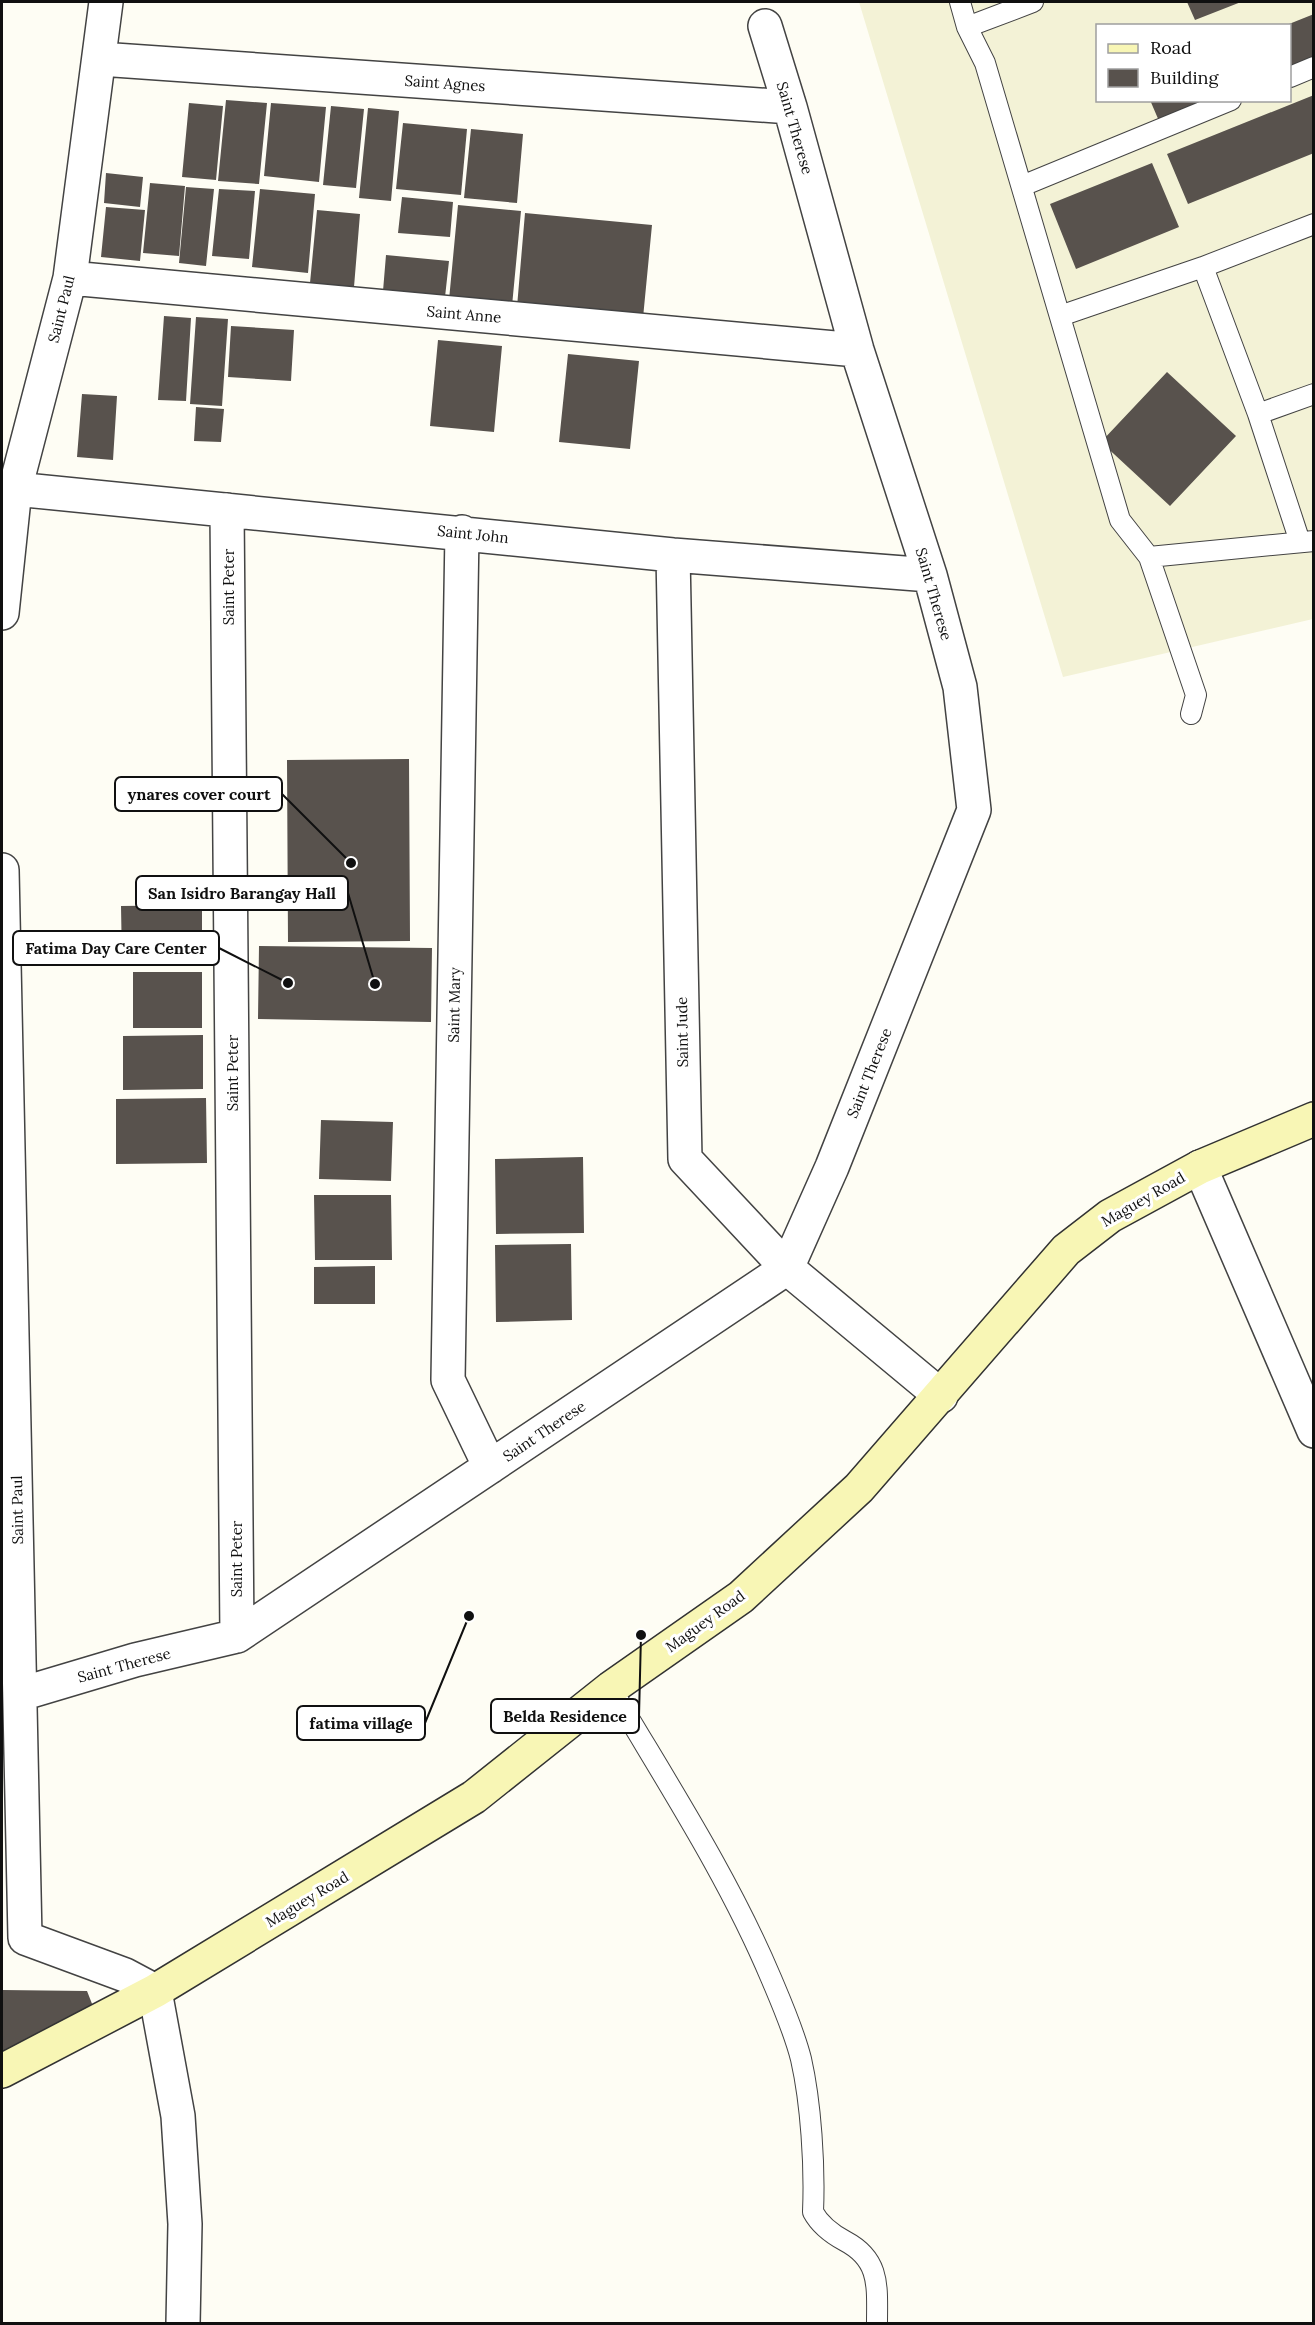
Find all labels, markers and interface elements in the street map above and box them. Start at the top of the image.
legend [1096,24,1291,102]
text: Road [1150,36,1192,59]
text: Building [1150,66,1220,89]
street label: Saint Agnes [404,71,486,95]
street label: Saint Therese [773,79,817,177]
street label: Saint Paul [43,273,79,345]
street label: Saint Anne [426,301,502,327]
street label: Saint John [436,521,510,547]
street label: Saint Therese [912,545,956,643]
street label: Saint Peter [219,548,238,625]
callout: ynares cover court [115,777,282,811]
text: ynares cover court [127,784,271,804]
callout: San Isidro Barangay Hall [136,876,348,910]
text: San Isidro Barangay Hall [148,883,336,903]
callout: Fatima Day Care Center [13,931,219,965]
text: Fatima Day Care Center [25,938,207,958]
street label: Saint Mary [444,967,464,1043]
street label: Saint Jude [672,996,692,1068]
street label: Saint Therese [842,1025,896,1121]
street label: Saint Peter [223,1034,242,1111]
street label: Maguey Road [1098,1167,1188,1231]
street label: Saint Therese [499,1396,589,1466]
street label: Saint Paul [7,1475,27,1545]
street label: Saint Peter [227,1520,246,1597]
street label: Maguey Road [662,1586,748,1656]
street label: Saint Therese [75,1643,173,1687]
callout: Belda Residence [491,1699,639,1733]
callout: fatima village [297,1706,425,1740]
text: Belda Residence [503,1706,627,1726]
text: fatima village [309,1713,413,1733]
street label: Maguey Road [262,1867,352,1931]

